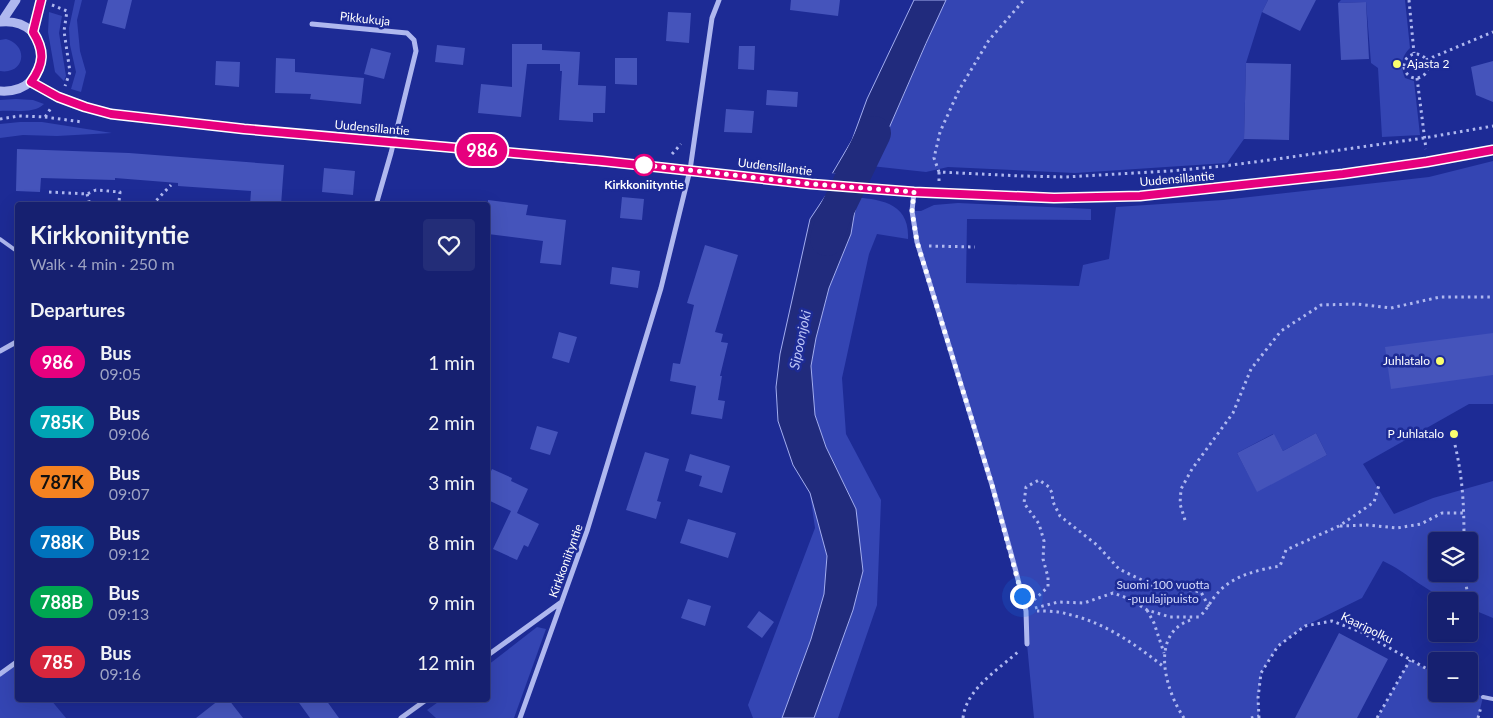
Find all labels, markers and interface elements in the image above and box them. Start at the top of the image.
street label: Pikkukuja [339,8,391,29]
place label: Ajasta 2 [1407,56,1449,71]
marker: Ajasta 2 [1391,58,1403,70]
street label: Uudensillantie [334,117,410,138]
line badge: 986 [453,134,511,166]
text: 986 [466,139,498,161]
marker: Kirkkoniityntie [633,154,655,176]
street label: Uudensillantie [737,154,813,179]
street label: Uudensillantie [1139,168,1215,189]
place label: Kirkkoniityntie [604,177,684,192]
button: heart [423,219,475,271]
text: Kirkkoniityntie [30,220,189,249]
text: Walk · 4 min · 250 m [30,254,175,273]
text: Departures [30,298,125,321]
water label: Sipoonjoki [785,308,814,371]
text: Bus [100,341,131,364]
text: 986 [42,351,73,373]
text: 1 min [428,351,475,374]
place label: Juhlatalo [1383,353,1430,368]
marker: Juhlatalo [1434,355,1446,367]
text: 09:05 [100,364,141,383]
text: Bus [109,401,140,424]
text: 785K [40,411,84,433]
text: 2 min [428,411,475,434]
text: 09:06 [109,424,150,443]
place label: P Juhlatalo [1387,426,1444,441]
marker: P Juhlatalo [1448,428,1460,440]
text: Bus [109,461,140,484]
text: 787K [40,471,84,493]
text: 3 min [428,471,475,494]
text: 09:07 [109,484,150,503]
text: Bus [109,521,140,544]
street label: Kirkkoniityntie [545,522,586,600]
text: 788K [40,531,84,553]
text: 8 min [428,531,475,554]
map controls [1428,532,1478,702]
button: layers [1428,532,1478,582]
text: 09:12 [109,544,150,563]
park label: Suomi 100 vuotta -puulajipuisto [1116,577,1210,606]
text: Bus [108,581,140,604]
your location [1010,584,1035,609]
text: 788B [40,591,83,613]
text: 9 min [428,591,475,614]
button: + [1428,592,1478,642]
text: 09:13 [108,604,149,623]
street label: Kaaripolku [1339,608,1396,647]
text: Bus [100,641,131,664]
text: 785 [42,651,73,673]
text: 12 min [417,651,475,674]
button: − [1428,652,1478,702]
text: 09:16 [100,664,141,683]

